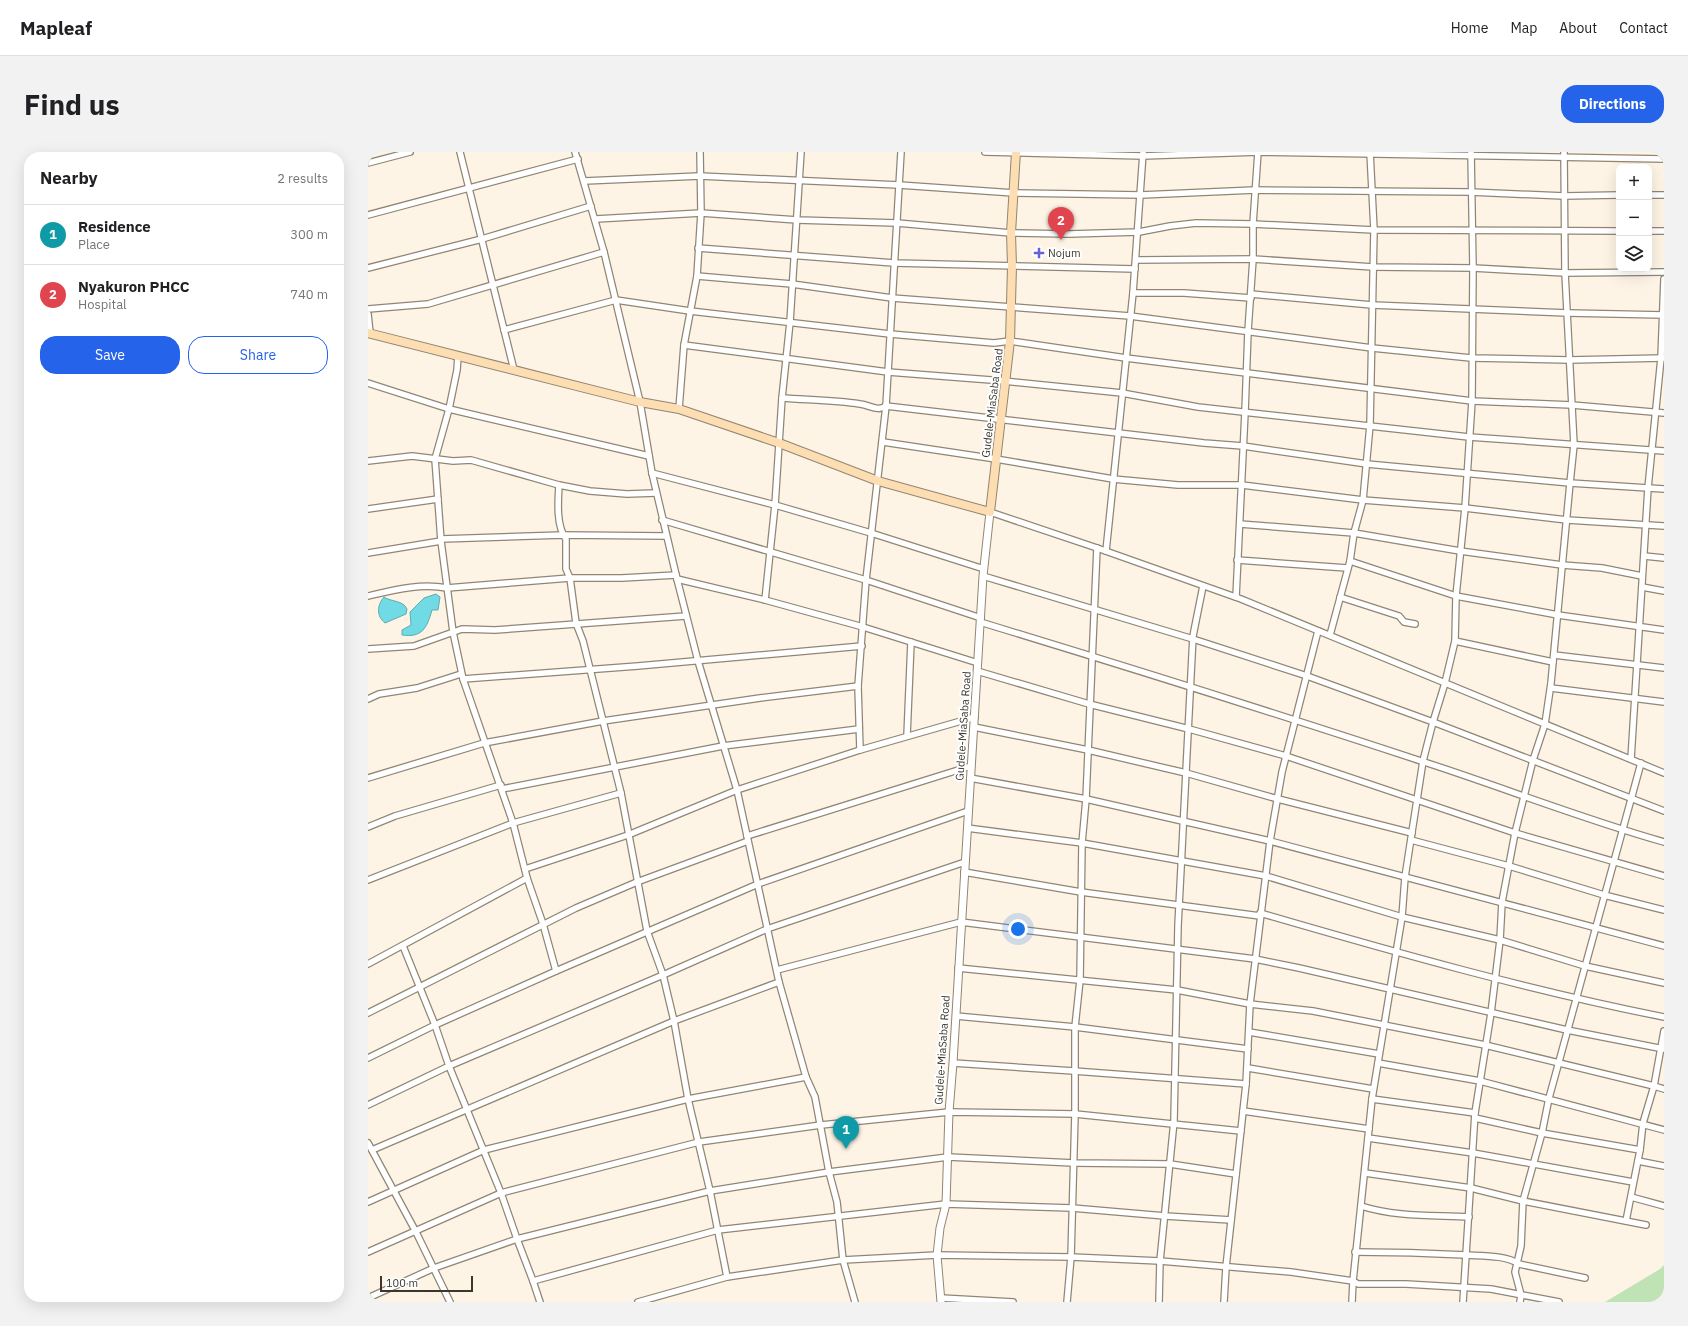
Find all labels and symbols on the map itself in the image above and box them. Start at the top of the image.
pin: 2 [1048,207,1074,240]
place label: Nojum [1048,246,1081,260]
marker: Nojum [1033,247,1045,259]
street label: Gudele-MiaSaba Road [978,348,1006,458]
street label: Gudele-MiaSaba Road [952,671,974,781]
your location [1008,919,1028,939]
street label: Gudele-MiaSaba Road [931,995,953,1105]
pin: 1 [833,1116,859,1149]
scale bar [380,1274,473,1293]

